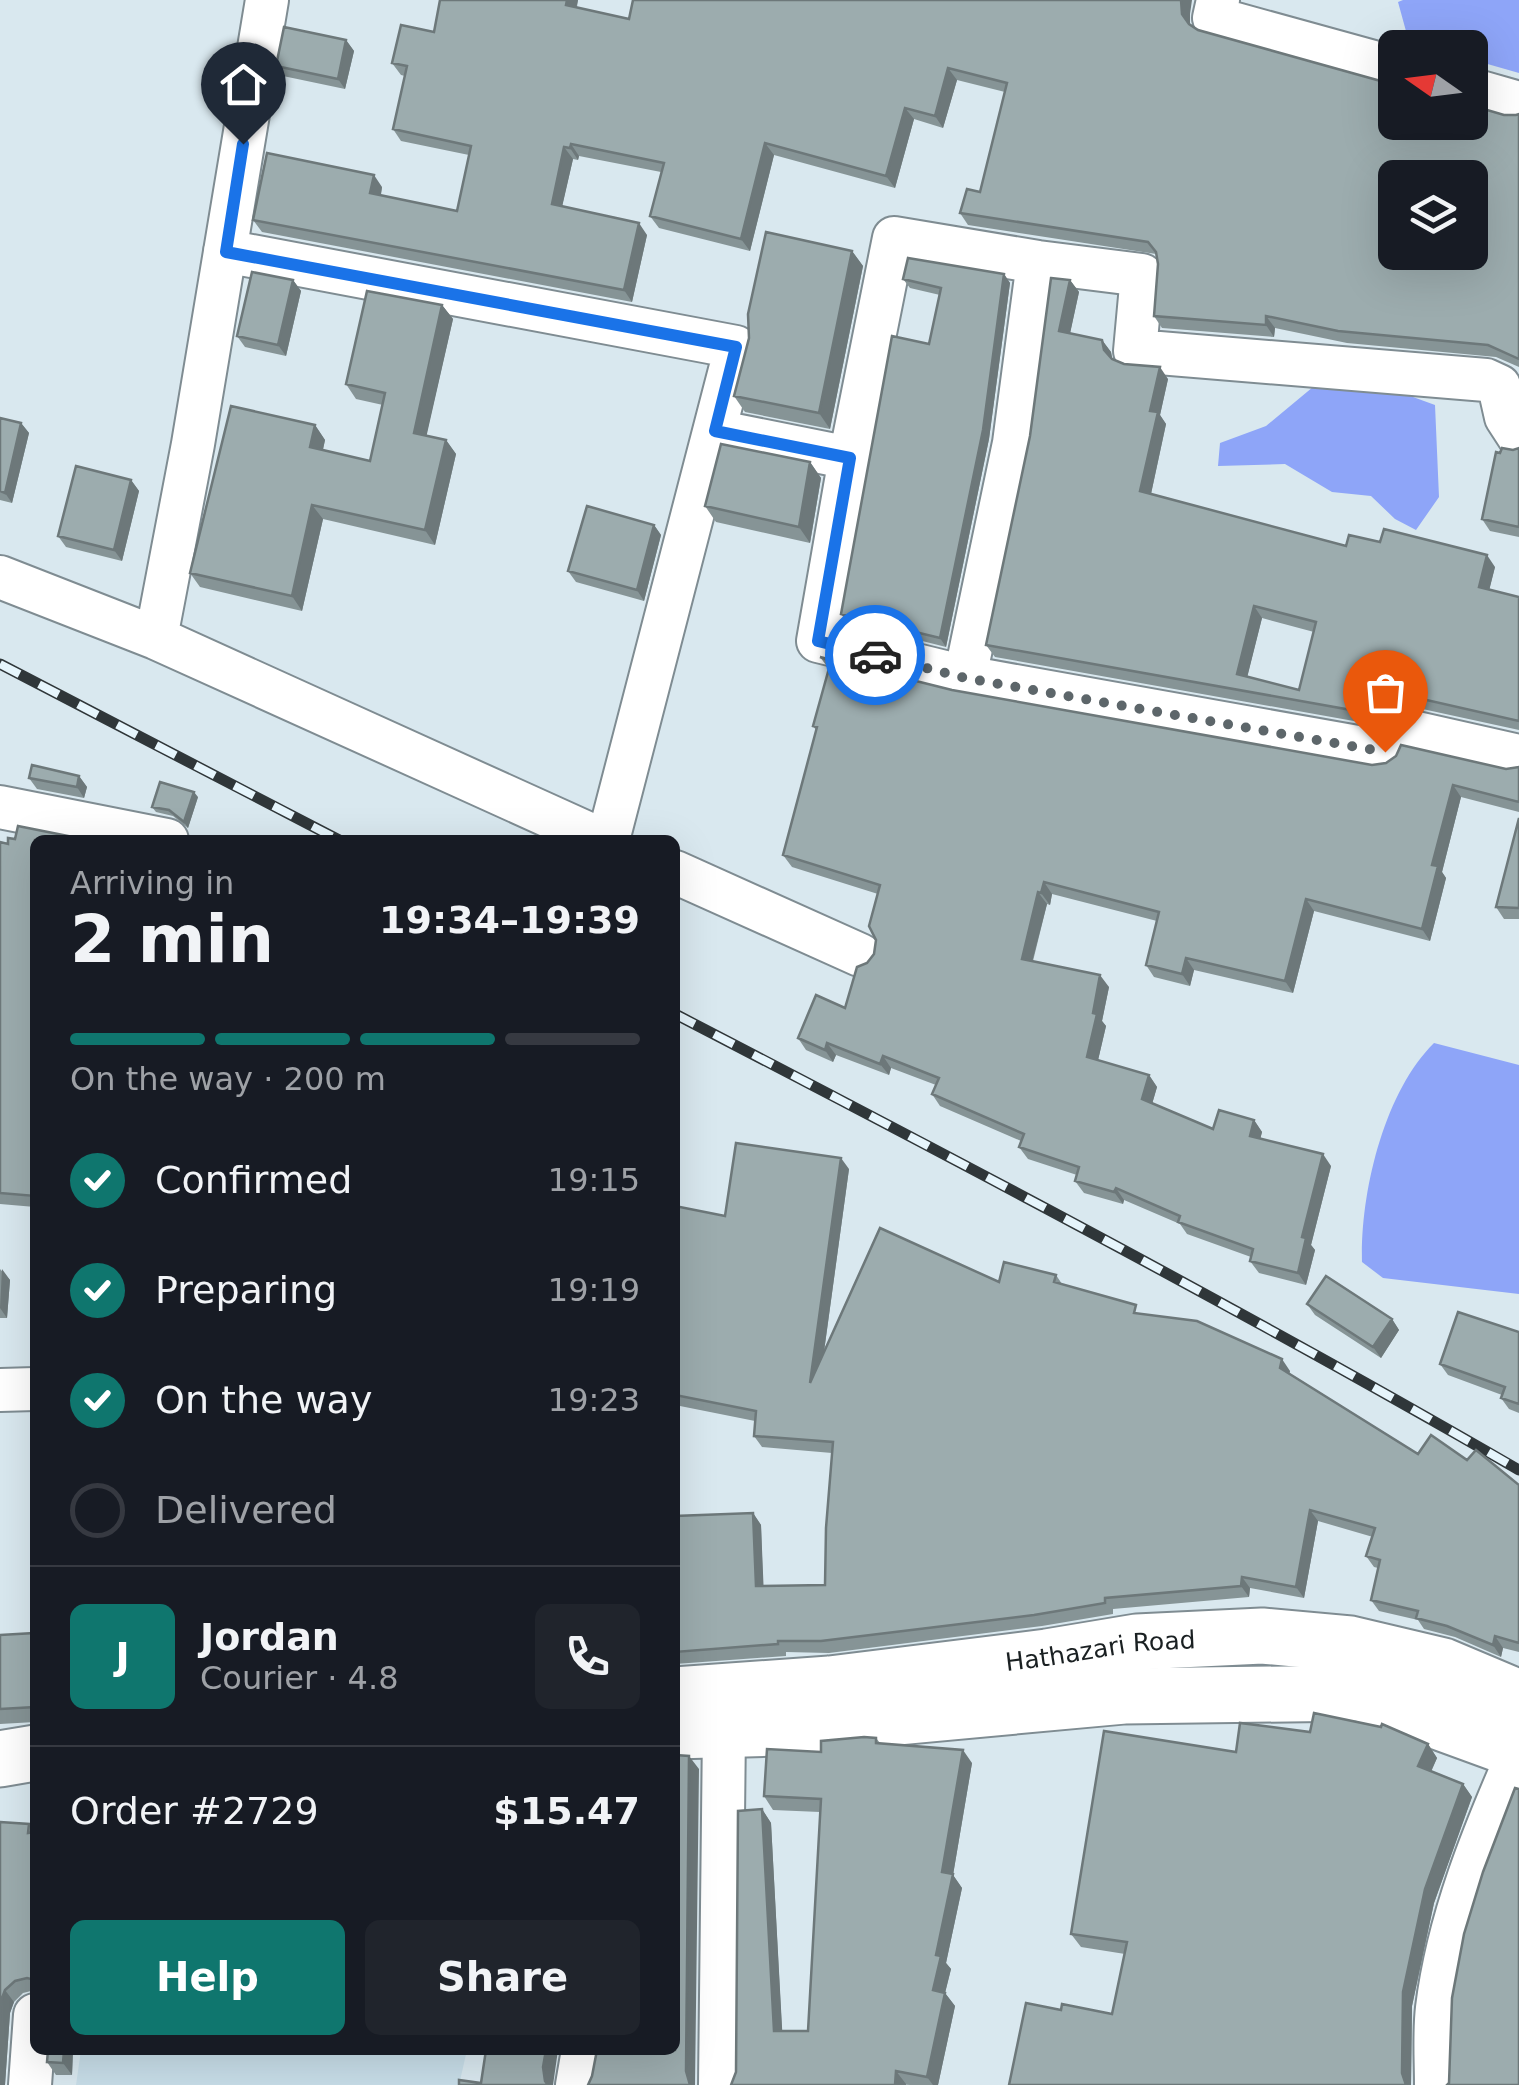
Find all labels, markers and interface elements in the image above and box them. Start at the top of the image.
north arrow [1378,30,1488,140]
map controls [1378,30,1488,270]
pin [201,42,286,145]
icon: home [216,57,271,112]
button: layers [1378,160,1488,270]
courier [825,605,925,705]
icon: car [848,628,903,683]
pin [1343,650,1428,753]
icon: bag [1358,665,1413,720]
text: Arriving in [70,864,234,902]
text: 19:34–19:39 [379,898,640,942]
text: 2 min [70,902,274,977]
text: On the way · 200 m [70,1060,386,1098]
icon: check [70,1153,125,1208]
text: Confirmed [155,1158,352,1202]
text: 19:15 [548,1161,640,1199]
icon: check [70,1263,125,1318]
text: Preparing [155,1268,337,1312]
text: 19:19 [548,1271,640,1309]
icon: check [70,1373,125,1428]
text: On the way [155,1378,372,1422]
text: 19:23 [548,1381,640,1419]
text: Delivered [155,1488,337,1532]
button: phone [535,1604,640,1709]
text: Jordan [200,1615,339,1659]
street label: Hathazari Road [1004,1625,1196,1677]
text: J [115,1634,130,1678]
text: Courier · 4.8 [200,1659,399,1697]
text: Order #2729 [70,1789,319,1833]
text: $15.47 [493,1789,640,1833]
button: Help [70,1920,345,2035]
button: Share [365,1920,640,2035]

